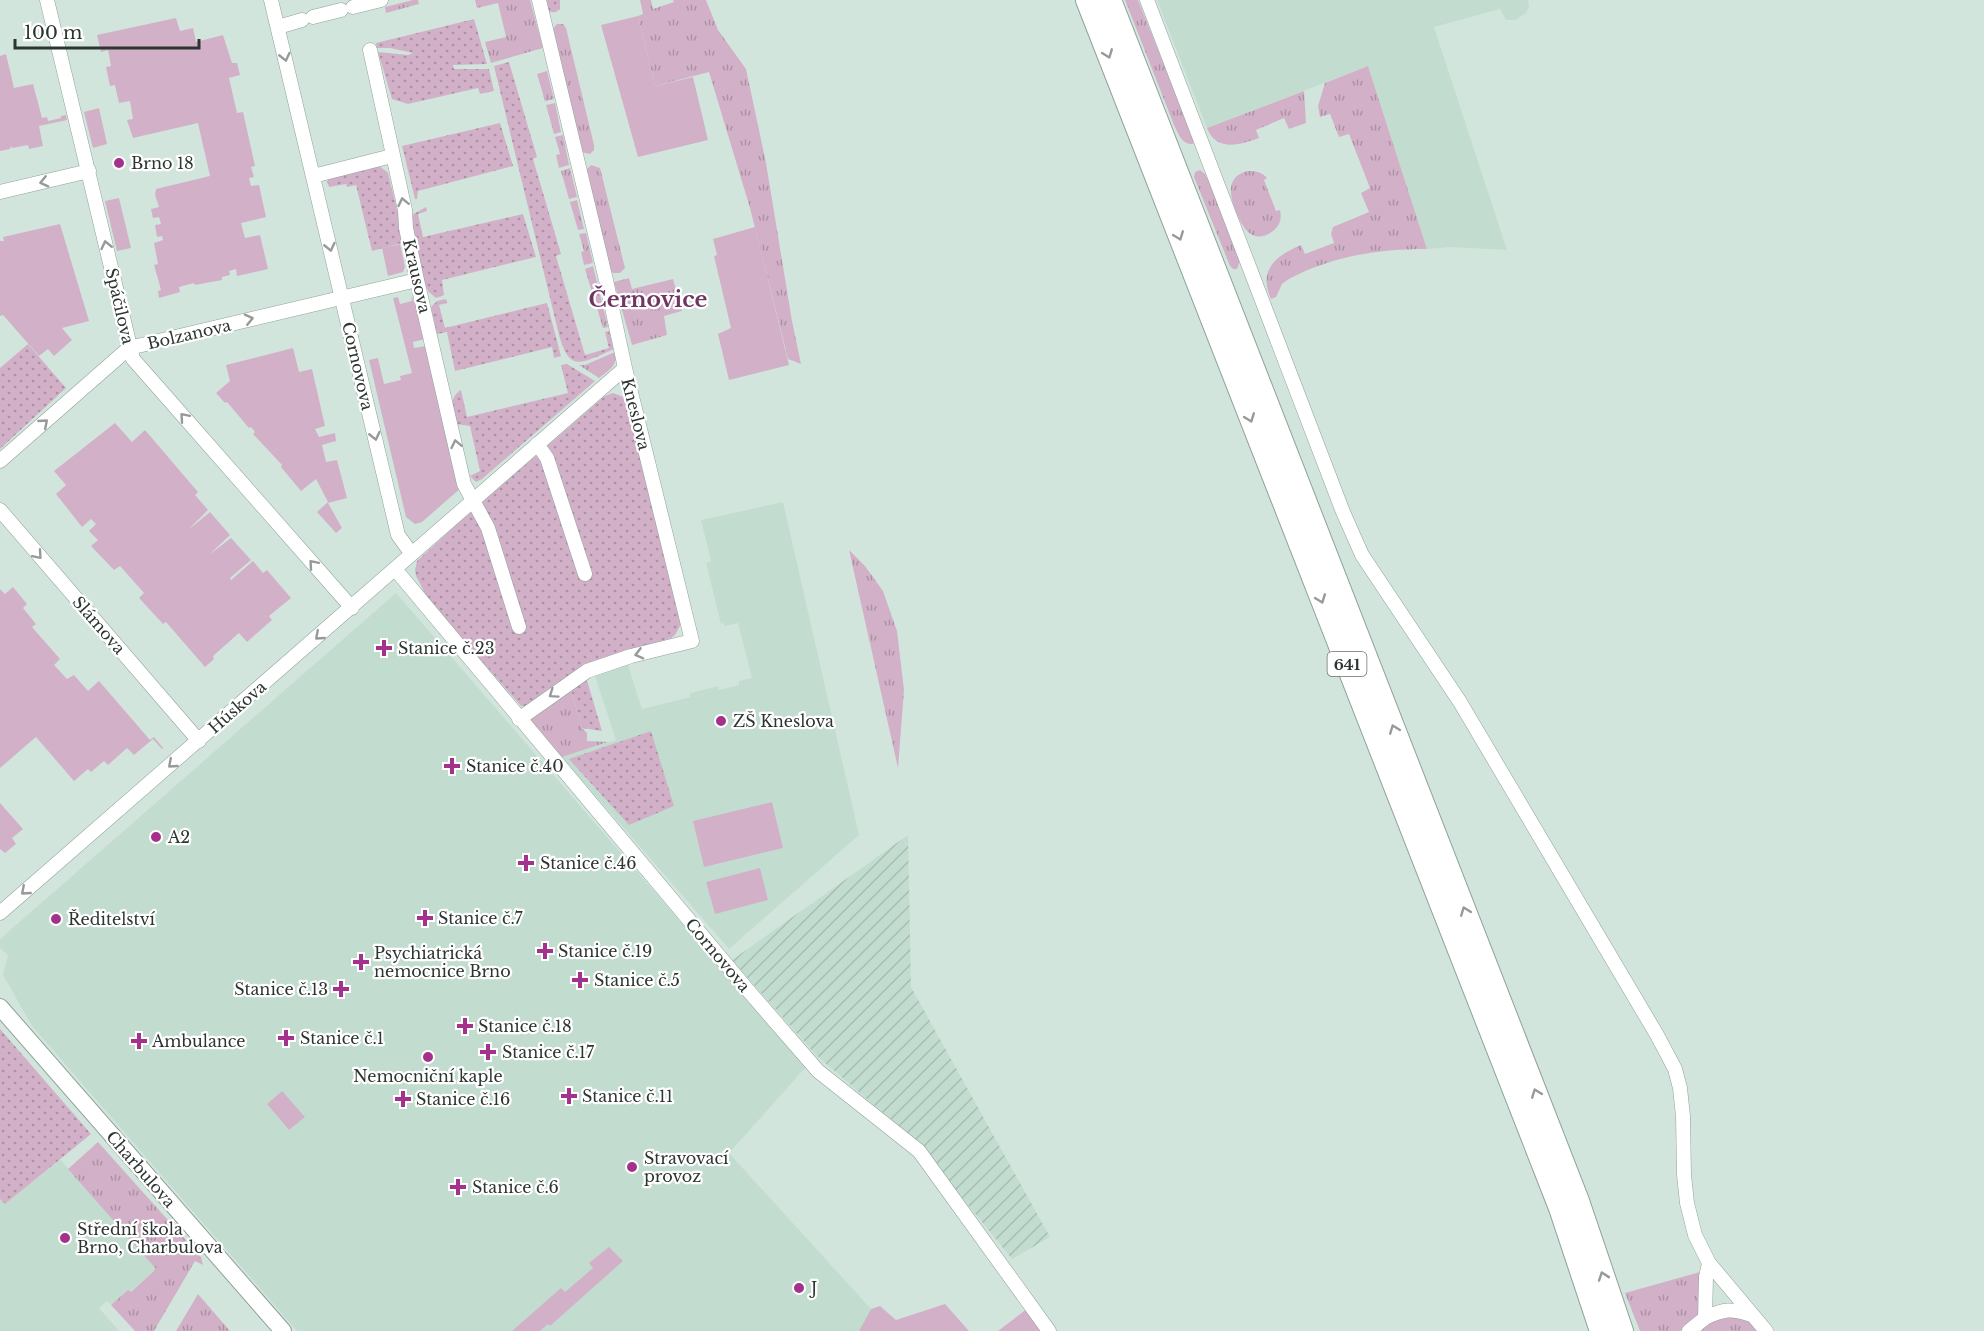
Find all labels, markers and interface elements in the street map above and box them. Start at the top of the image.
scale bar [15,12,200,50]
text: 100 m [24,22,82,44]
one-way arrow [1101,49,1114,59]
one-way arrow [278,52,291,62]
place label: Brno 18 [131,153,194,173]
marker: Brno 18 [112,156,126,170]
one-way arrow [40,174,50,187]
one-way arrow [397,198,410,208]
one-way arrow [1172,230,1185,241]
street label: Krausova [399,237,435,315]
one-way arrow [100,240,113,250]
one-way arrow [322,241,335,251]
street label: Spáčilova [102,266,139,346]
district label: Černovice [589,285,708,313]
one-way arrow [244,314,254,327]
street label: Bolzanova [145,315,233,353]
street label: Cornovova [338,320,378,412]
street label: Kneslova [617,376,655,452]
one-way arrow [1243,412,1256,422]
one-way arrow [180,413,191,424]
one-way arrow [37,419,48,430]
one-way arrow [367,431,380,441]
one-way arrow [450,440,463,450]
one-way arrow [31,548,42,559]
one-way arrow [309,560,320,571]
street label: Slámova [68,592,130,658]
one-way arrow [1314,594,1327,604]
one-way arrow [315,629,326,640]
place label: Stanice č.23 [398,638,495,658]
marker: Stanice č.23 [375,639,393,657]
one-way arrow [634,647,644,660]
road number: 641 [1328,652,1366,676]
street label: Húskova [204,676,270,738]
one-way arrow [548,687,559,698]
place label: ZŠ Kneslova [733,711,834,731]
marker: ZŠ Kneslova [714,714,728,728]
one-way arrow [1389,725,1401,736]
place label: Stanice č.40 [466,756,564,776]
one-way arrow [168,757,179,768]
marker: Stanice č.40 [443,757,461,775]
place label: A2 [167,827,190,847]
marker: A2 [149,830,163,844]
place label: Stanice č.46 [540,853,636,873]
marker: Stanice č.46 [517,854,535,872]
one-way arrow [21,884,32,895]
one-way arrow [1460,906,1472,917]
place label: Stanice č.7 [438,908,524,928]
place label: Ředitelství [68,909,155,929]
marker: Stanice č.7 [416,909,434,927]
marker: Ředitelství [49,912,63,926]
street label: Cornovova [681,914,755,996]
place label: Stanice č.19 [558,941,652,961]
marker: Stanice č.19 [536,942,554,960]
place label: Psychiatrická nemocnice Brno [374,943,511,981]
marker: Psychiatrická nemocnice Brno [352,953,370,971]
place label: Stanice č.5 [594,970,680,990]
marker: Stanice č.5 [571,971,589,989]
place label: Stanice č.13 [234,979,328,999]
marker: Stanice č.13 [332,980,350,998]
place label: Stanice č.18 [478,1016,572,1036]
marker: Stanice č.18 [456,1017,474,1035]
place label: Stanice č.1 [300,1028,384,1048]
marker: Stanice č.1 [277,1029,295,1047]
place label: Ambulance [151,1031,246,1051]
marker: Ambulance [130,1032,148,1050]
place label: Stanice č.17 [502,1042,595,1062]
marker: Stanice č.17 [479,1043,497,1061]
marker: Nemocniční kaple [421,1050,435,1064]
place label: Nemocniční kaple [353,1066,503,1086]
place label: Stanice č.11 [582,1086,673,1106]
marker: Stanice č.11 [560,1087,578,1105]
one-way arrow [1531,1088,1543,1099]
place label: Stanice č.16 [416,1089,510,1109]
marker: Stanice č.16 [394,1090,412,1108]
street label: Charbulova [102,1126,180,1212]
place label: Stravovací provoz [644,1148,729,1186]
marker: Stravovací provoz [625,1160,639,1174]
place label: Stanice č.6 [472,1177,559,1197]
marker: Stanice č.6 [449,1178,467,1196]
place label: Střední škola Brno, Charbulova [77,1219,223,1257]
marker: Střední škola Brno, Charbulova [58,1231,72,1245]
one-way arrow [1598,1271,1611,1282]
place label: J [809,1278,817,1298]
marker: J [792,1281,806,1295]

